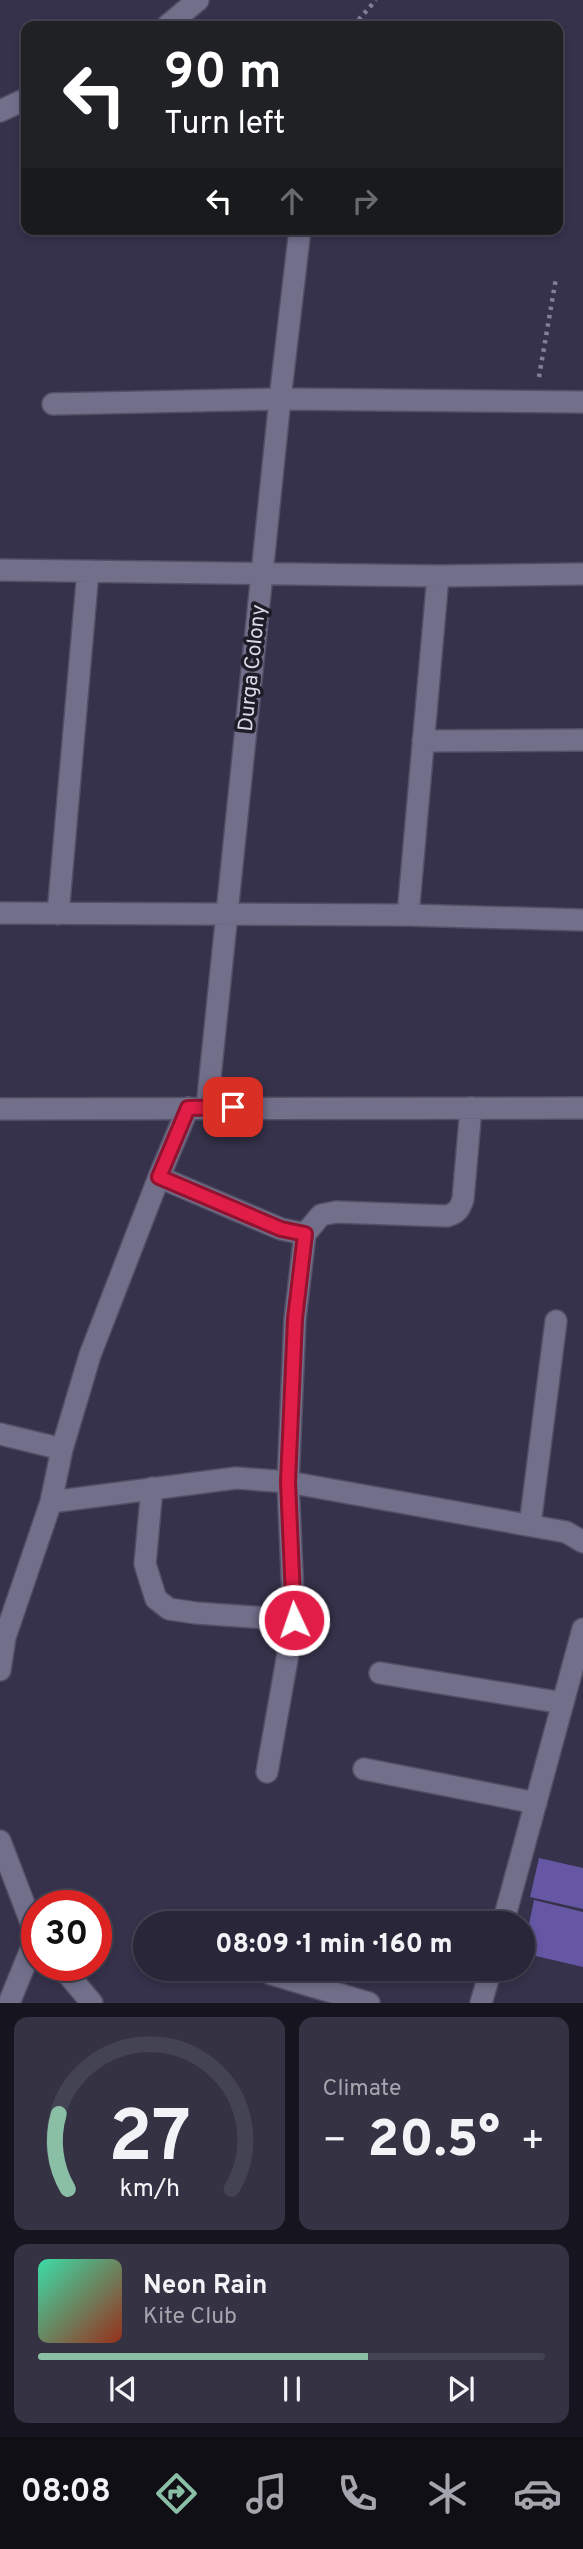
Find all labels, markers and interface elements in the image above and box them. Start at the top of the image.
text: 90 m [164,44,282,106]
icon: left [49,49,140,140]
text: Turn left [164,105,285,145]
icon: left [200,182,238,220]
icon: ahead [273,182,311,220]
icon: right [346,182,384,220]
street label: Durga Colony [233,603,273,733]
pin [203,1077,263,1137]
icon: arrive [214,1088,252,1126]
position arrow [257,1583,331,1657]
speed limit sign: 30 [21,1890,112,1981]
text: 08:09 · 1 min · 160 m [215,1929,453,1962]
text: Climate [323,2075,401,2104]
text: 27 [108,2096,191,2188]
text: 20.5° [367,2109,500,2175]
text: − [323,2118,347,2167]
text: + [520,2118,545,2167]
text: km/h [119,2174,180,2206]
text: Neon Rain [143,2270,268,2303]
text: Kite Club [143,2303,237,2332]
icon: previous [104,2370,142,2408]
icon: pause [273,2370,311,2408]
icon: next [442,2370,480,2408]
icon: directions [152,2469,201,2518]
icon: music [242,2469,291,2518]
icon: phone [333,2469,382,2518]
icon: climate [423,2469,472,2518]
icon: car [513,2469,562,2518]
text: 08:08 [21,2473,111,2513]

